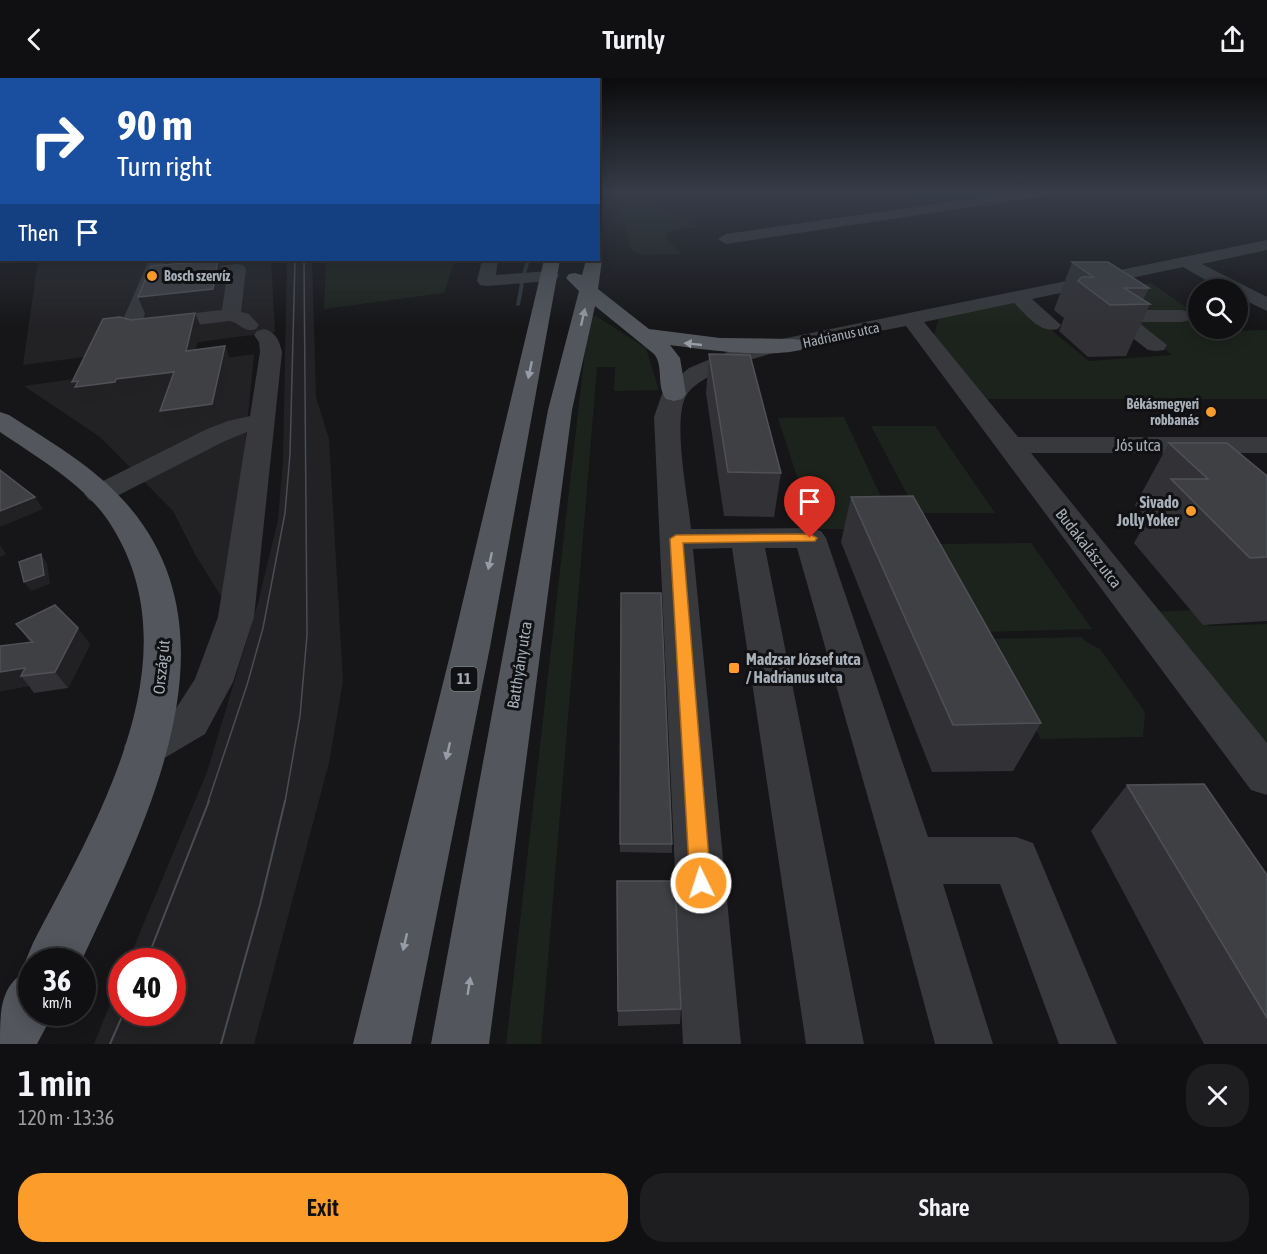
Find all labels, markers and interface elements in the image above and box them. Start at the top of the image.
icon: back [18,23,51,56]
icon: share [1216,23,1249,56]
text: Turnly [602,24,665,55]
text: 90 m [117,101,192,149]
icon: right [18,102,96,180]
text: Turn right [117,151,212,182]
icon: arrive [71,216,104,249]
text: Then [18,220,59,246]
place label: Bosch szervíz [164,268,230,284]
marker: Bosch szervíz [145,269,159,283]
map controls [1188,279,1248,339]
button: search [1188,279,1248,339]
one-way arrow [578,308,588,327]
street label: Hadrianus utca [801,319,881,351]
one-way arrow [684,339,703,348]
one-way arrow [525,361,535,379]
place label: Békásmegyeri robbanás [1127,396,1199,428]
marker: Békásmegyeri robbanás [1204,405,1218,419]
street label: Jós utca [1115,436,1161,454]
pin [784,476,835,538]
icon: arrive [793,485,826,518]
place label: Sivado Jolly Yoker [1116,493,1179,529]
marker: Sivado Jolly Yoker [1184,504,1198,518]
street label: Budakalász utca [1052,505,1126,591]
one-way arrow [484,552,494,570]
street label: Batthyány utca [503,620,536,710]
street label: Ország út [149,639,174,695]
place label: Madzsar József utca / Hadrianus utca [746,650,861,686]
marker: Madzsar József utca / Hadrianus utca [727,661,741,675]
road number: 11 [450,667,478,691]
one-way arrow [442,742,452,761]
position arrow [669,851,733,915]
one-way arrow [400,932,410,951]
speed limit sign: 40 [108,948,186,1026]
text: 36 [43,963,71,997]
one-way arrow [465,977,474,996]
text: km/h [42,994,72,1011]
text: 1 min [18,1062,92,1104]
button: close [1186,1064,1249,1127]
text: 120 m · 13:36 [18,1106,114,1129]
button: Exit [18,1173,628,1242]
button: Share [640,1173,1249,1242]

